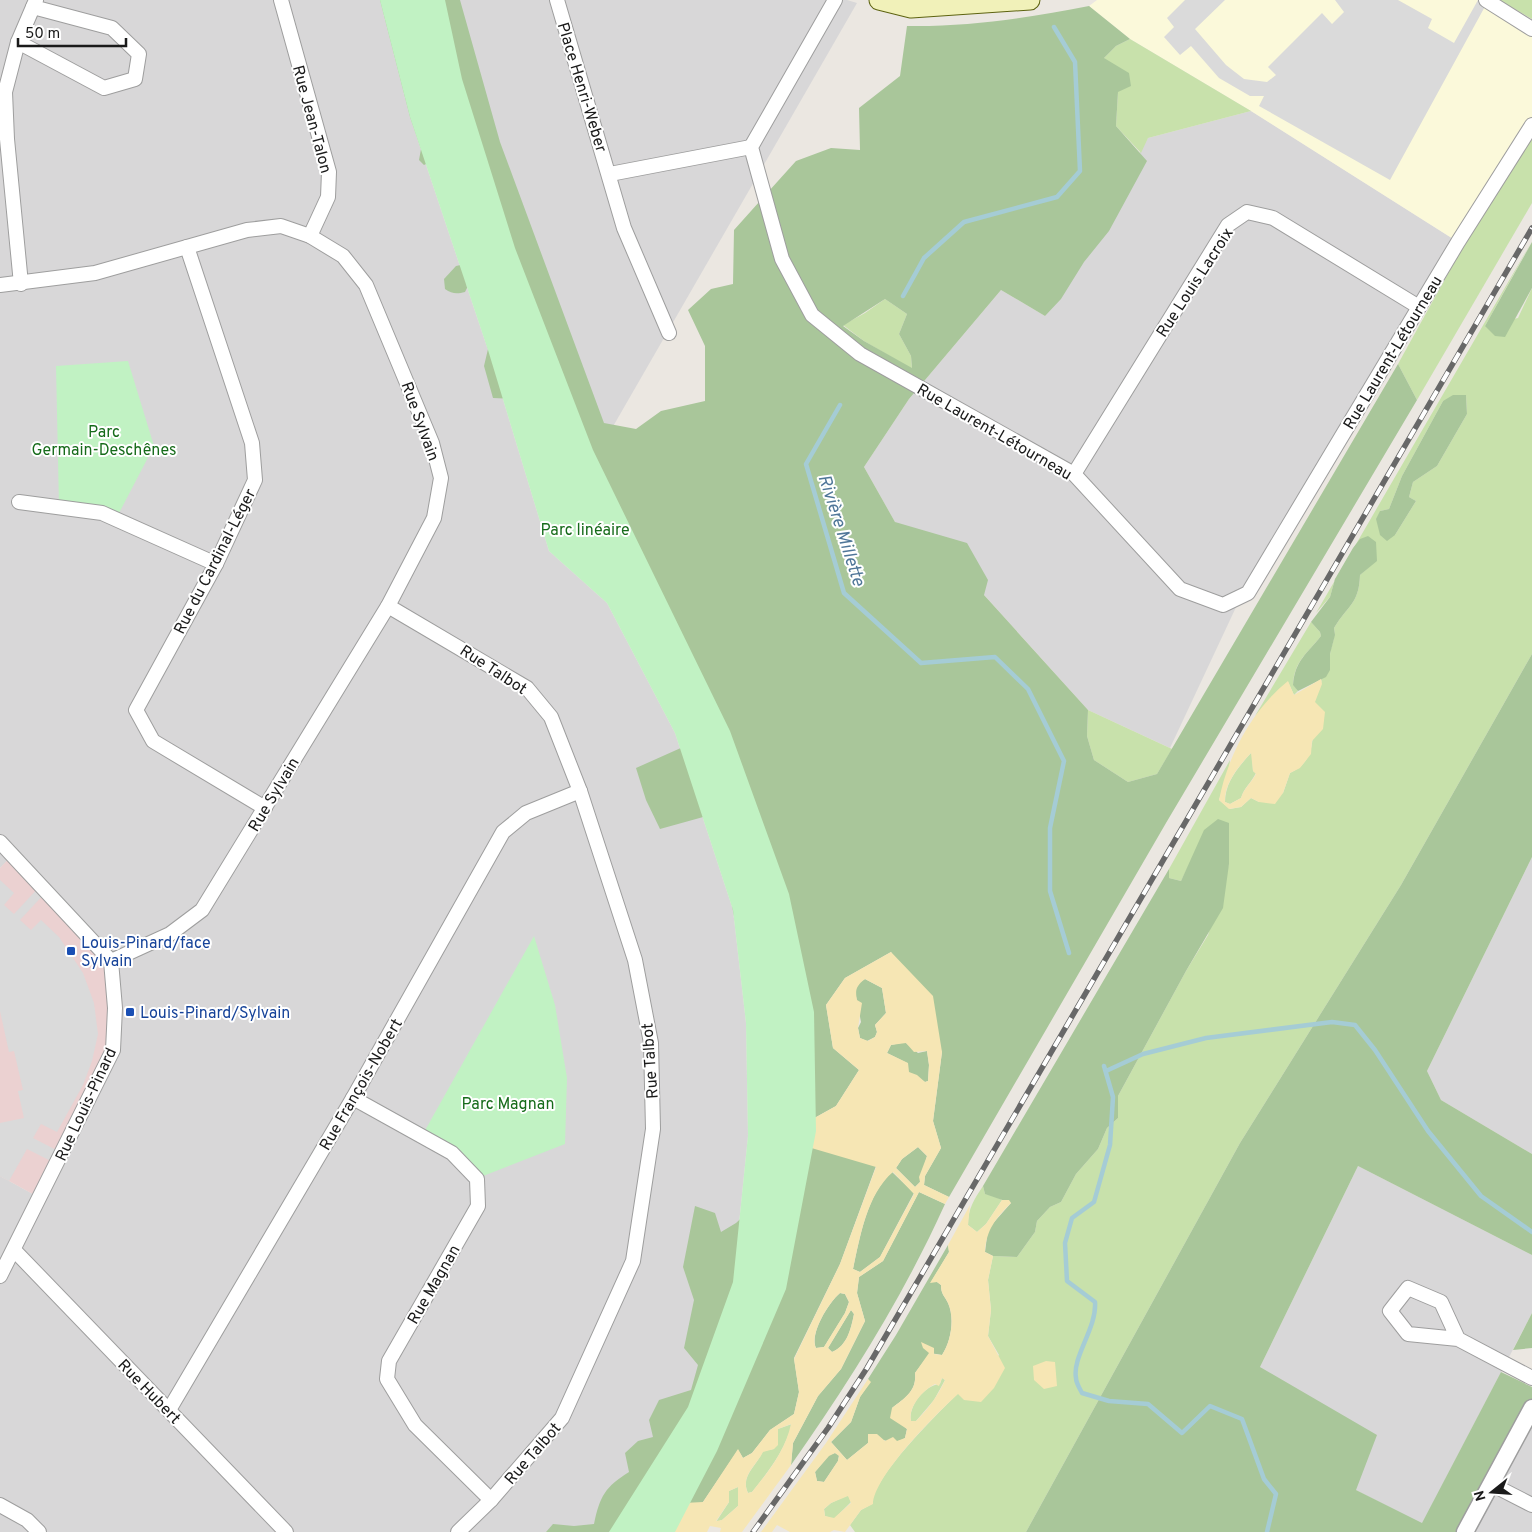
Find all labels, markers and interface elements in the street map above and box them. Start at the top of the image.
scale bar [18,15,125,47]
street label: Place Henri-Weber [552,20,610,155]
text: 50 m [25,25,60,44]
street label: Rue Jean-Talon [287,63,335,176]
street label: Rue Louis Lacroix [1153,225,1239,342]
street label: Rue Laurent-Létourneau [1340,272,1448,434]
street label: Rue Sylvain [396,379,443,464]
street label: Rue Laurent-Létourneau [913,380,1075,485]
park label: Parc Germain-Deschênes [32,423,176,461]
water label: Rivière Millette [812,472,870,590]
street label: Rue du Cardinal-Léger [170,486,261,638]
park label: Parc linéaire [541,521,630,541]
street label: Rue Talbot [456,642,530,700]
street label: Rue Sylvain [245,754,305,836]
place label: Louis-Pinard/face Sylvain [81,934,211,972]
marker: Louis-Pinard/face Sylvain [65,945,77,957]
place label: Louis-Pinard/Sylvain [140,1004,290,1024]
marker: Louis-Pinard/Sylvain [124,1006,136,1018]
street label: Rue François-Nobert [316,1016,408,1154]
street label: Rue Talbot [638,1022,664,1099]
street label: Rue Louis-Pinard [52,1045,122,1165]
park label: Parc Magnan [462,1095,554,1115]
street label: Rue Magnan [404,1242,466,1328]
street label: Rue Hubert [113,1356,184,1429]
street label: Rue Talbot [501,1419,566,1490]
north arrow [1467,1467,1517,1517]
text: N [1471,1488,1491,1503]

